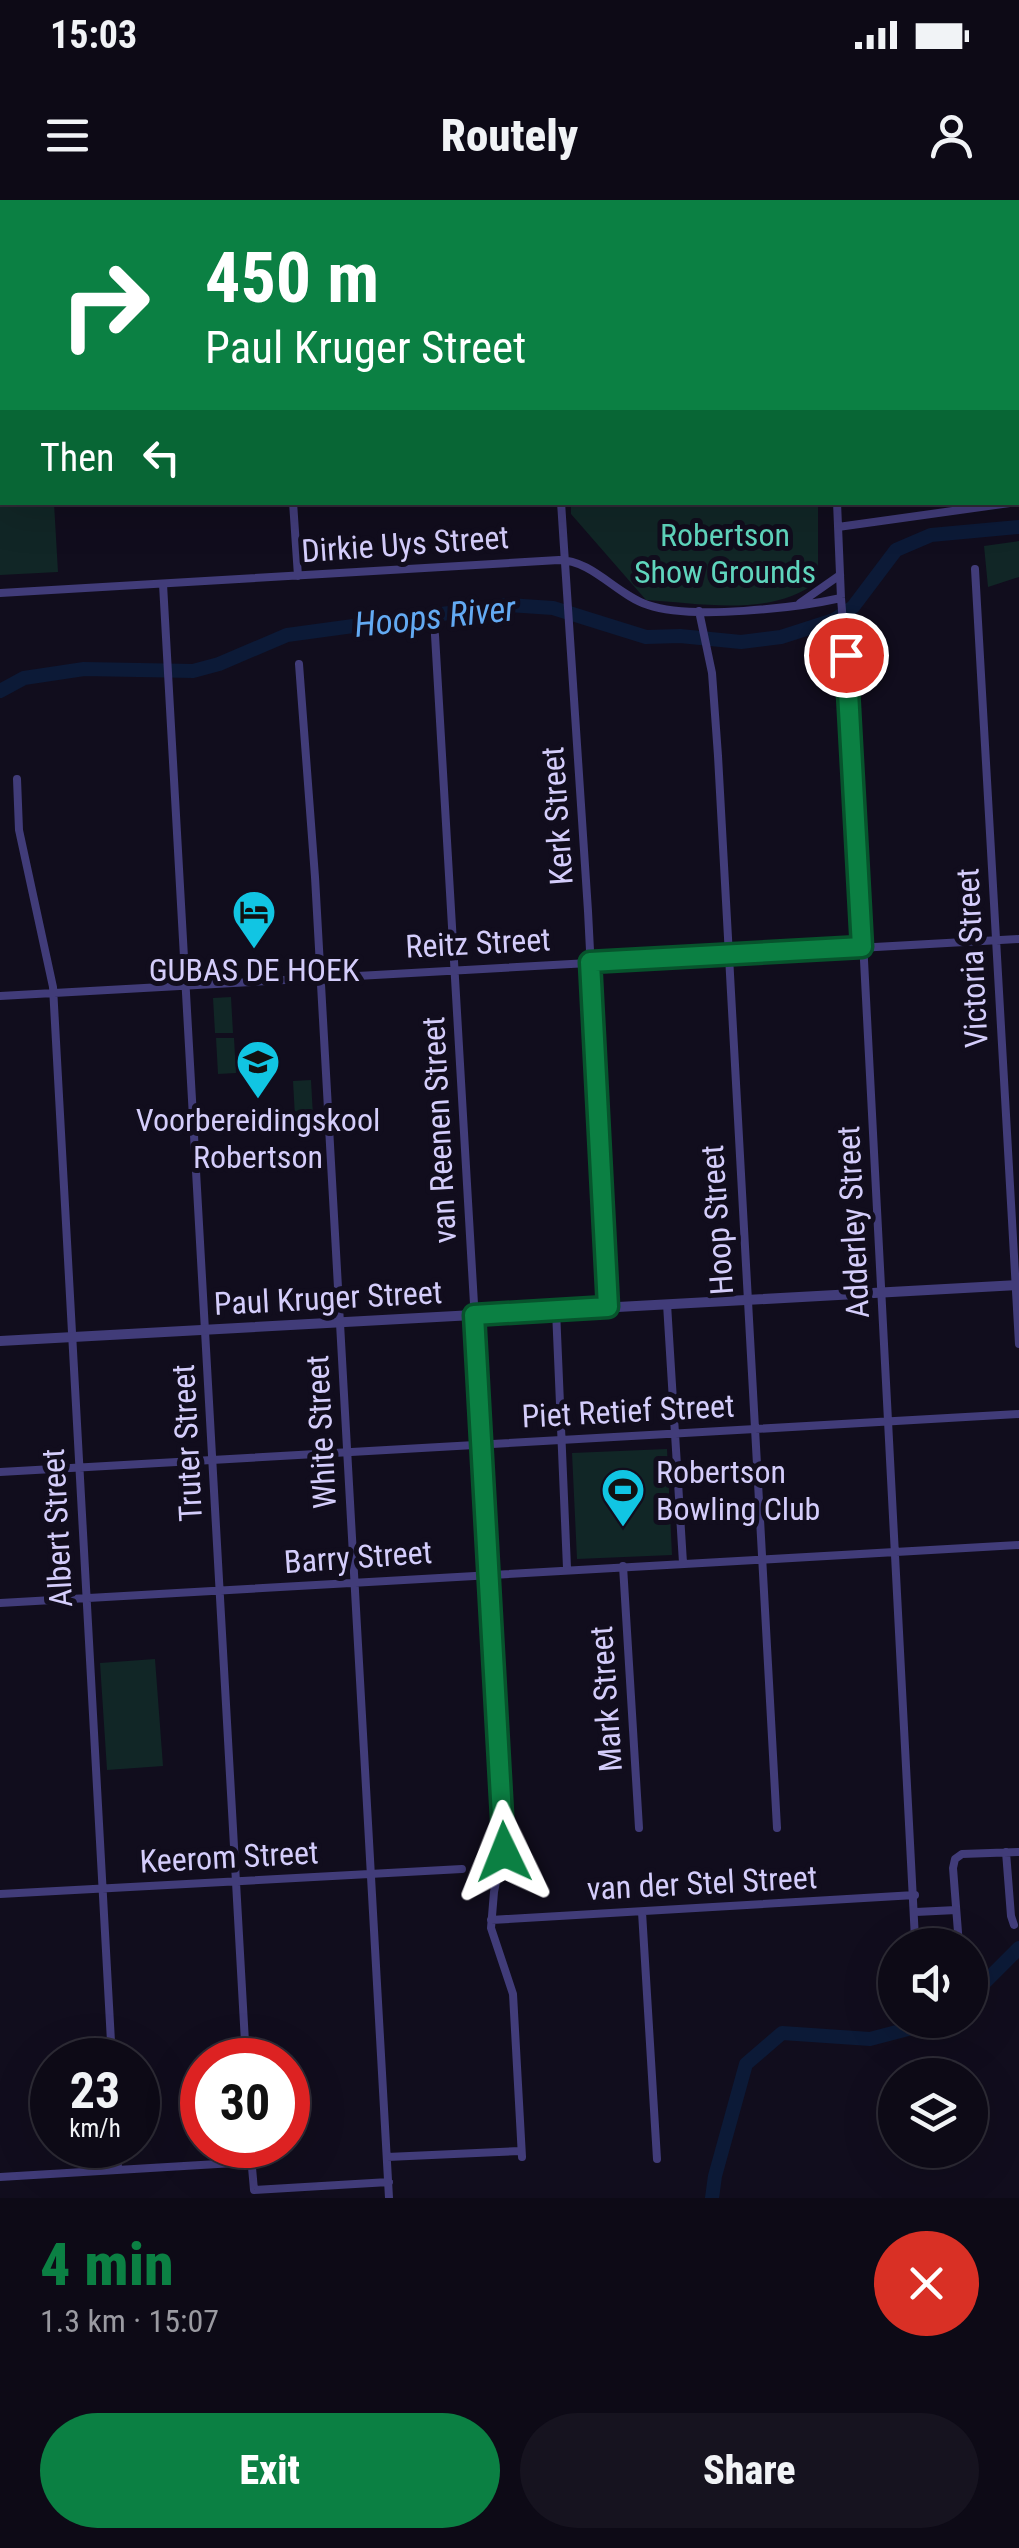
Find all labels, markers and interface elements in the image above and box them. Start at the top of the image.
text: 15:03 [50,13,137,57]
icon: menu [40,108,95,163]
icon: person [924,108,979,163]
text: Routely [441,109,578,162]
text: 450 m [205,237,379,319]
icon: right [40,240,170,370]
text: Paul Kruger Street [205,321,526,374]
icon: left [134,430,189,485]
text: Then [40,436,114,480]
park label: Robertson Show Grounds [634,516,816,591]
street label: Dirkie Uys Street [300,518,510,570]
water label: Hoops River [352,588,518,646]
pin [804,613,889,698]
icon: arrive [819,628,874,683]
street label: Kerk Street [533,746,581,886]
street label: Victoria Street [948,867,996,1049]
hotel icon: GUBAS DE HOEK [231,889,277,950]
street label: Reitz Street [405,920,551,966]
place label: GUBAS DE HOEK [149,951,360,989]
street label: van Reenen Street [414,1016,464,1244]
school or university icon: Voorbereidingskool Robertson [235,1039,281,1100]
place label: Voorbereidingskool Robertson [136,1101,380,1176]
street label: Adderley Street [829,1125,877,1319]
street label: Hoop Street [693,1144,741,1296]
street label: Paul Kruger Street [213,1273,443,1323]
street label: White Street [298,1354,344,1510]
street label: Truter Street [164,1363,210,1523]
street label: Piet Retief Street [521,1386,735,1436]
street label: Albert Street [34,1448,80,1608]
place label: Robertson Bowling Club [656,1453,820,1528]
sports icon: Robertson Bowling Club [600,1467,646,1528]
street label: Barry Street [283,1533,433,1581]
street label: Mark Street [582,1625,630,1773]
position arrow [452,1800,556,1904]
street label: Keerom Street [139,1833,319,1881]
street label: van der Stel Street [586,1858,818,1908]
map controls [878,1928,988,2168]
button: sound [878,1928,988,2038]
speed limit sign: 30 [180,2038,310,2168]
button: layers [878,2058,988,2168]
text: 23 [70,2062,120,2120]
text: km/h [69,2114,121,2143]
text: 4 min [40,2229,174,2300]
button: close [874,2231,979,2336]
text: 1.3 km · 15:07 [40,2302,219,2340]
button: Exit [40,2413,500,2528]
button: Share [520,2413,979,2528]

